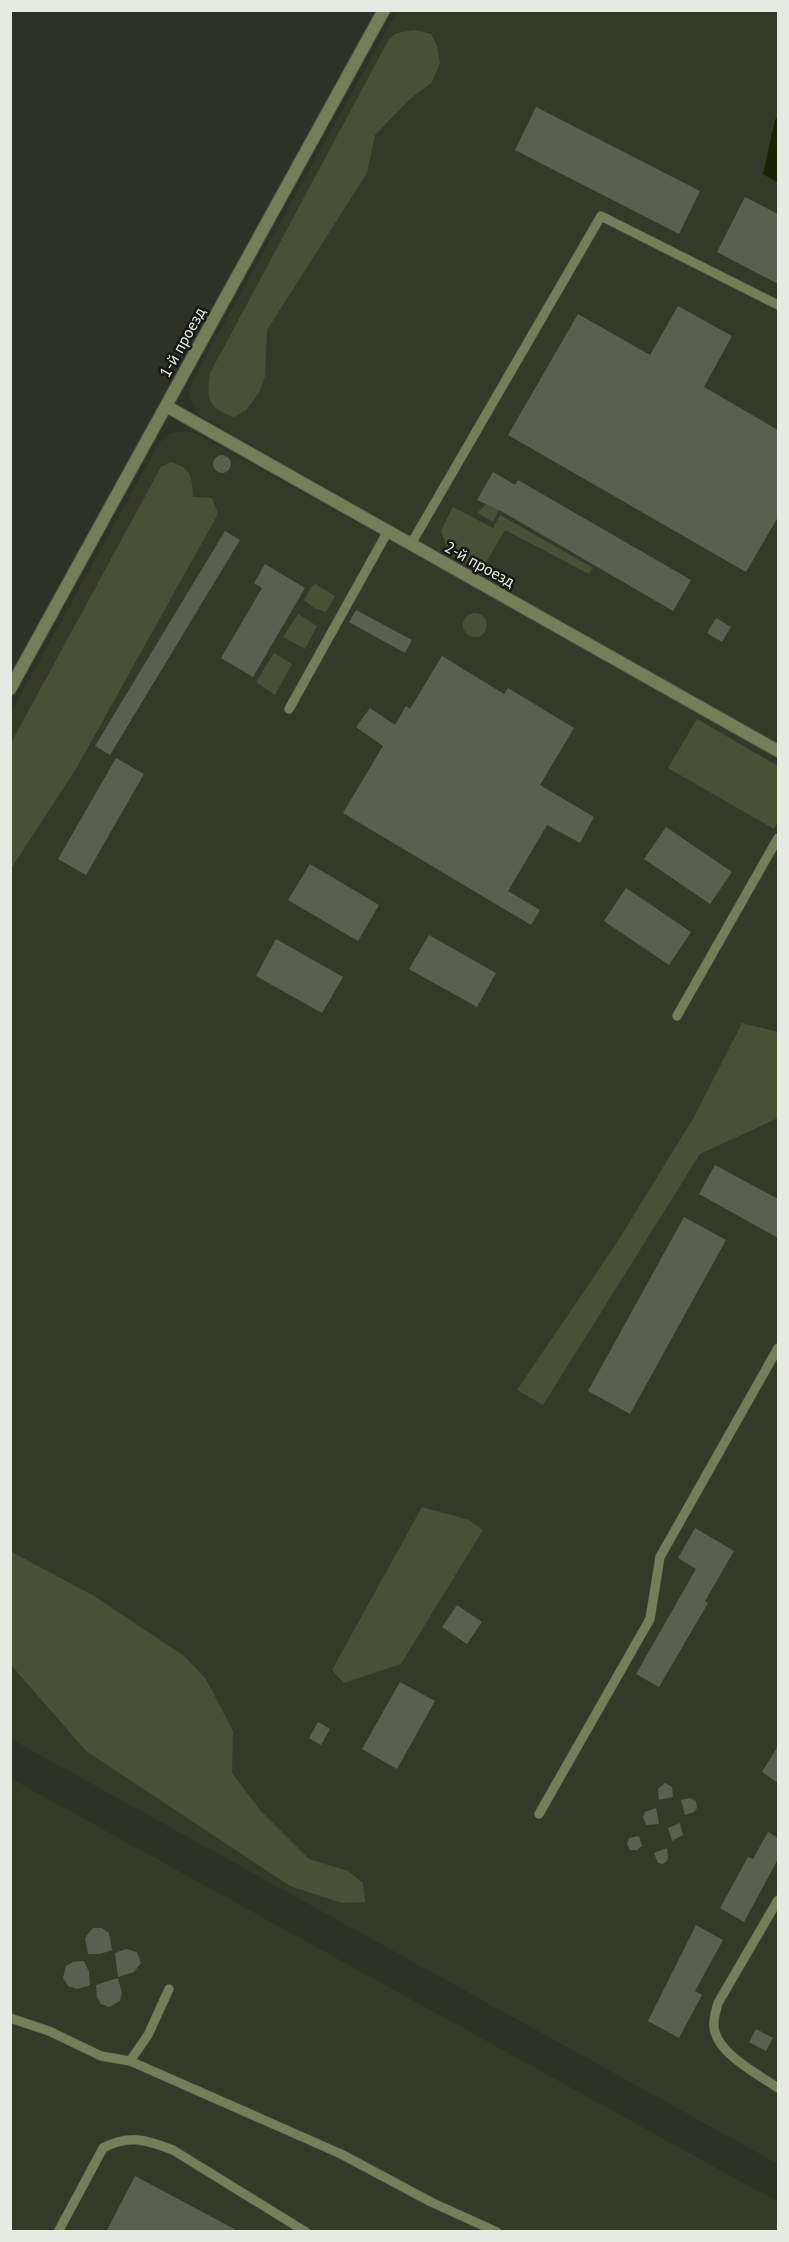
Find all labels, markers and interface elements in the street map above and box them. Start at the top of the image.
street label: 1-й проезд [155,303,210,381]
street label: 2-й проезд [441,537,519,592]

